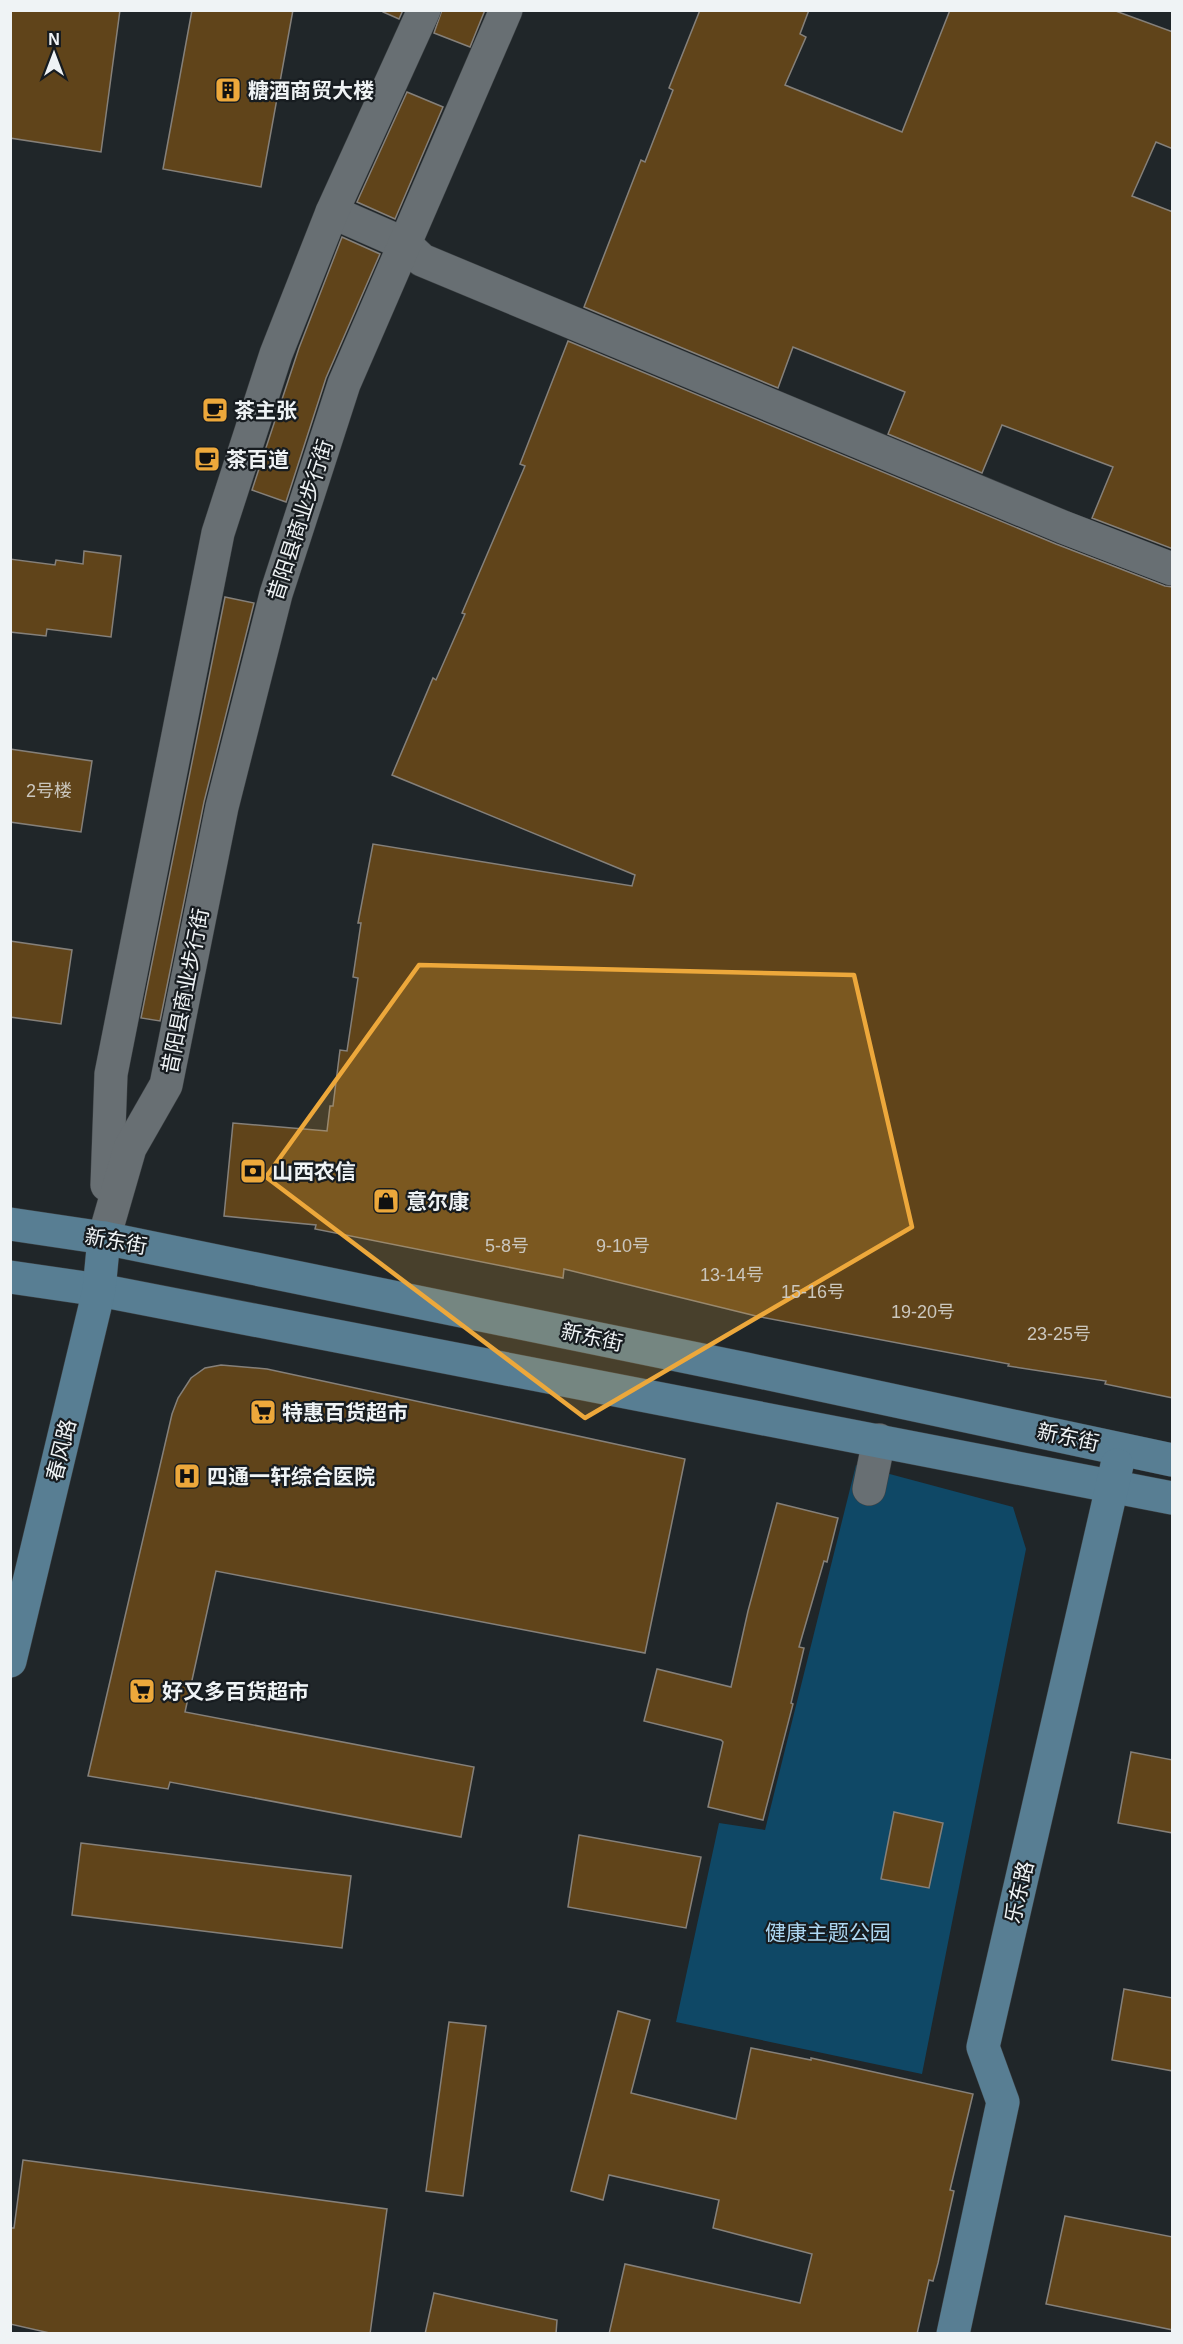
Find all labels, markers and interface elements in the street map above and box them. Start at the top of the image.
north arrow [24,24,84,84]
text: N [48,31,60,48]
building icon: 糖酒商贸大楼 [213,75,243,105]
place label: 糖酒商贸大楼 [248,79,374,102]
cafe icon: 茶主张 [200,395,230,425]
place label: 茶主张 [234,399,297,422]
street label: 昔阳县商业步行街 [263,437,337,603]
cafe icon: 茶百道 [192,444,222,474]
place label: 茶百道 [226,448,289,471]
house number: 2号楼 [26,781,72,801]
street label: 昔阳县商业步行街 [158,906,212,1076]
bank icon: 山西农信 [238,1156,268,1186]
place label: 山西农信 [272,1160,356,1183]
shop icon: 意尔康 [371,1186,401,1216]
place label: 意尔康 [406,1190,469,1213]
street label: 新东街 [83,1224,149,1258]
house number: 5-8号 [485,1236,529,1256]
house number: 9-10号 [596,1236,650,1256]
house number: 13-14号 [700,1265,764,1285]
house number: 15-16号 [781,1282,845,1302]
house number: 19-20号 [891,1302,955,1322]
street label: 新东街 [559,1319,625,1355]
house number: 23-25号 [1027,1324,1091,1344]
supermarket icon: 特惠百货超市 [248,1397,278,1427]
place label: 特惠百货超市 [282,1401,408,1424]
street label: 春风路 [42,1417,80,1483]
street label: 新东街 [1035,1419,1101,1455]
hospital icon: 四通一轩综合医院 [172,1461,202,1491]
place label: 四通一轩综合医院 [207,1465,375,1488]
supermarket icon: 好又多百货超市 [127,1676,157,1706]
place label: 好又多百货超市 [162,1680,309,1703]
street label: 乐东路 [1001,1859,1037,1925]
park label: 健康主题公园 [765,1921,891,1944]

